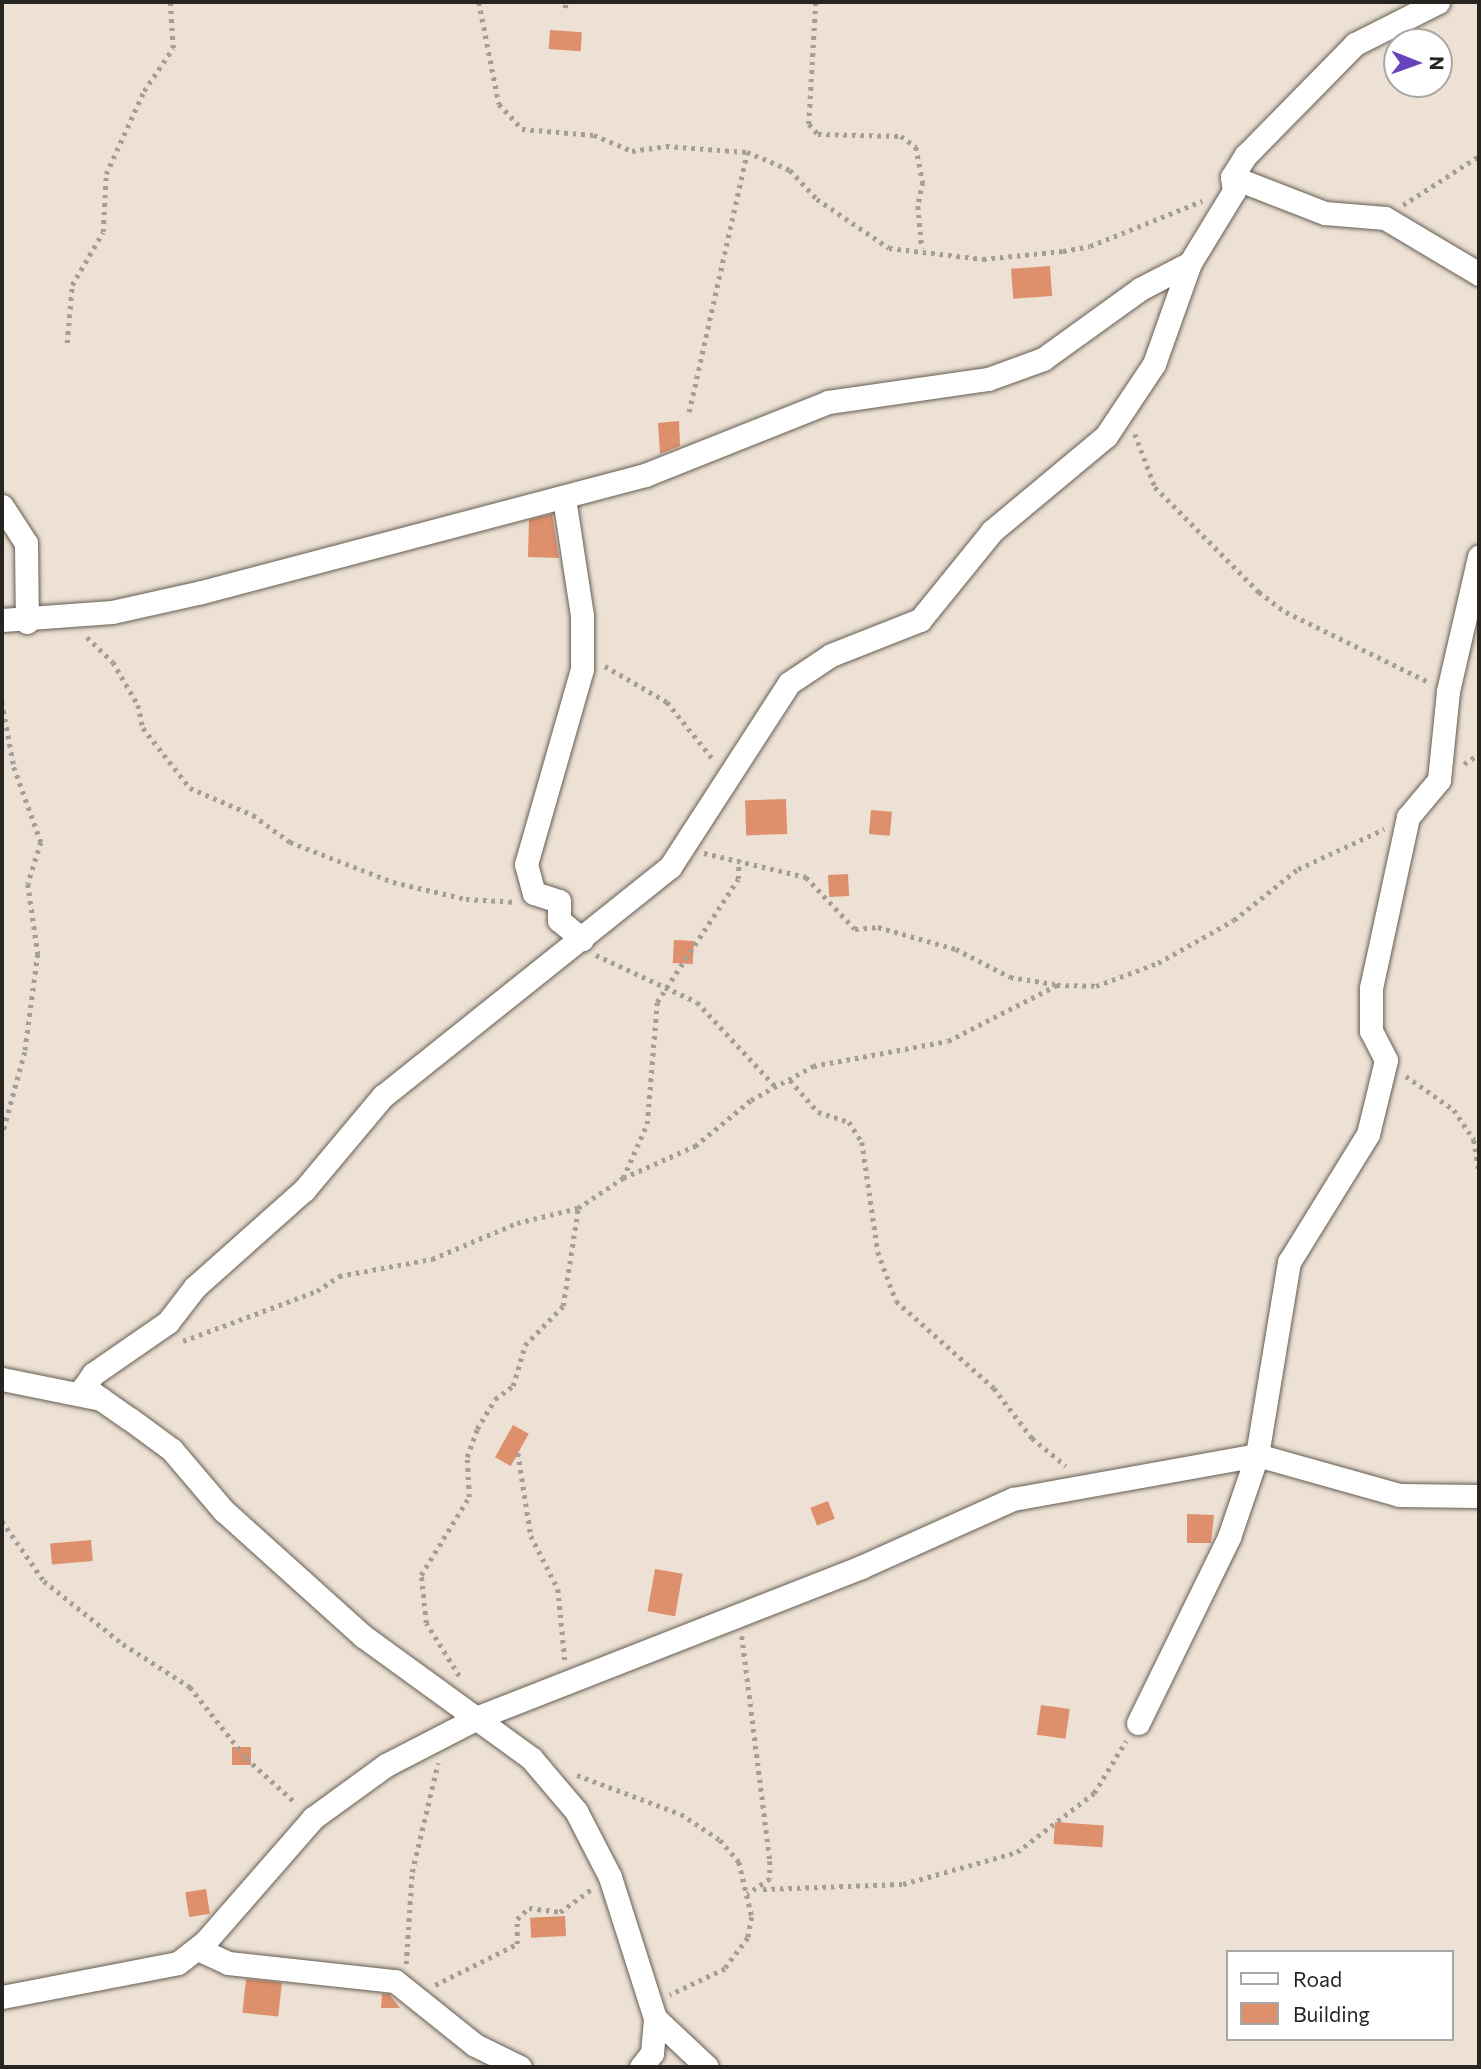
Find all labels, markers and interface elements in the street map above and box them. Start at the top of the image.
north arrow [1383,28,1453,98]
text: N [1426,56,1449,71]
legend [1226,1950,1453,2041]
text: Road [1293,1966,1342,1991]
text: Building [1293,2001,1370,2026]

